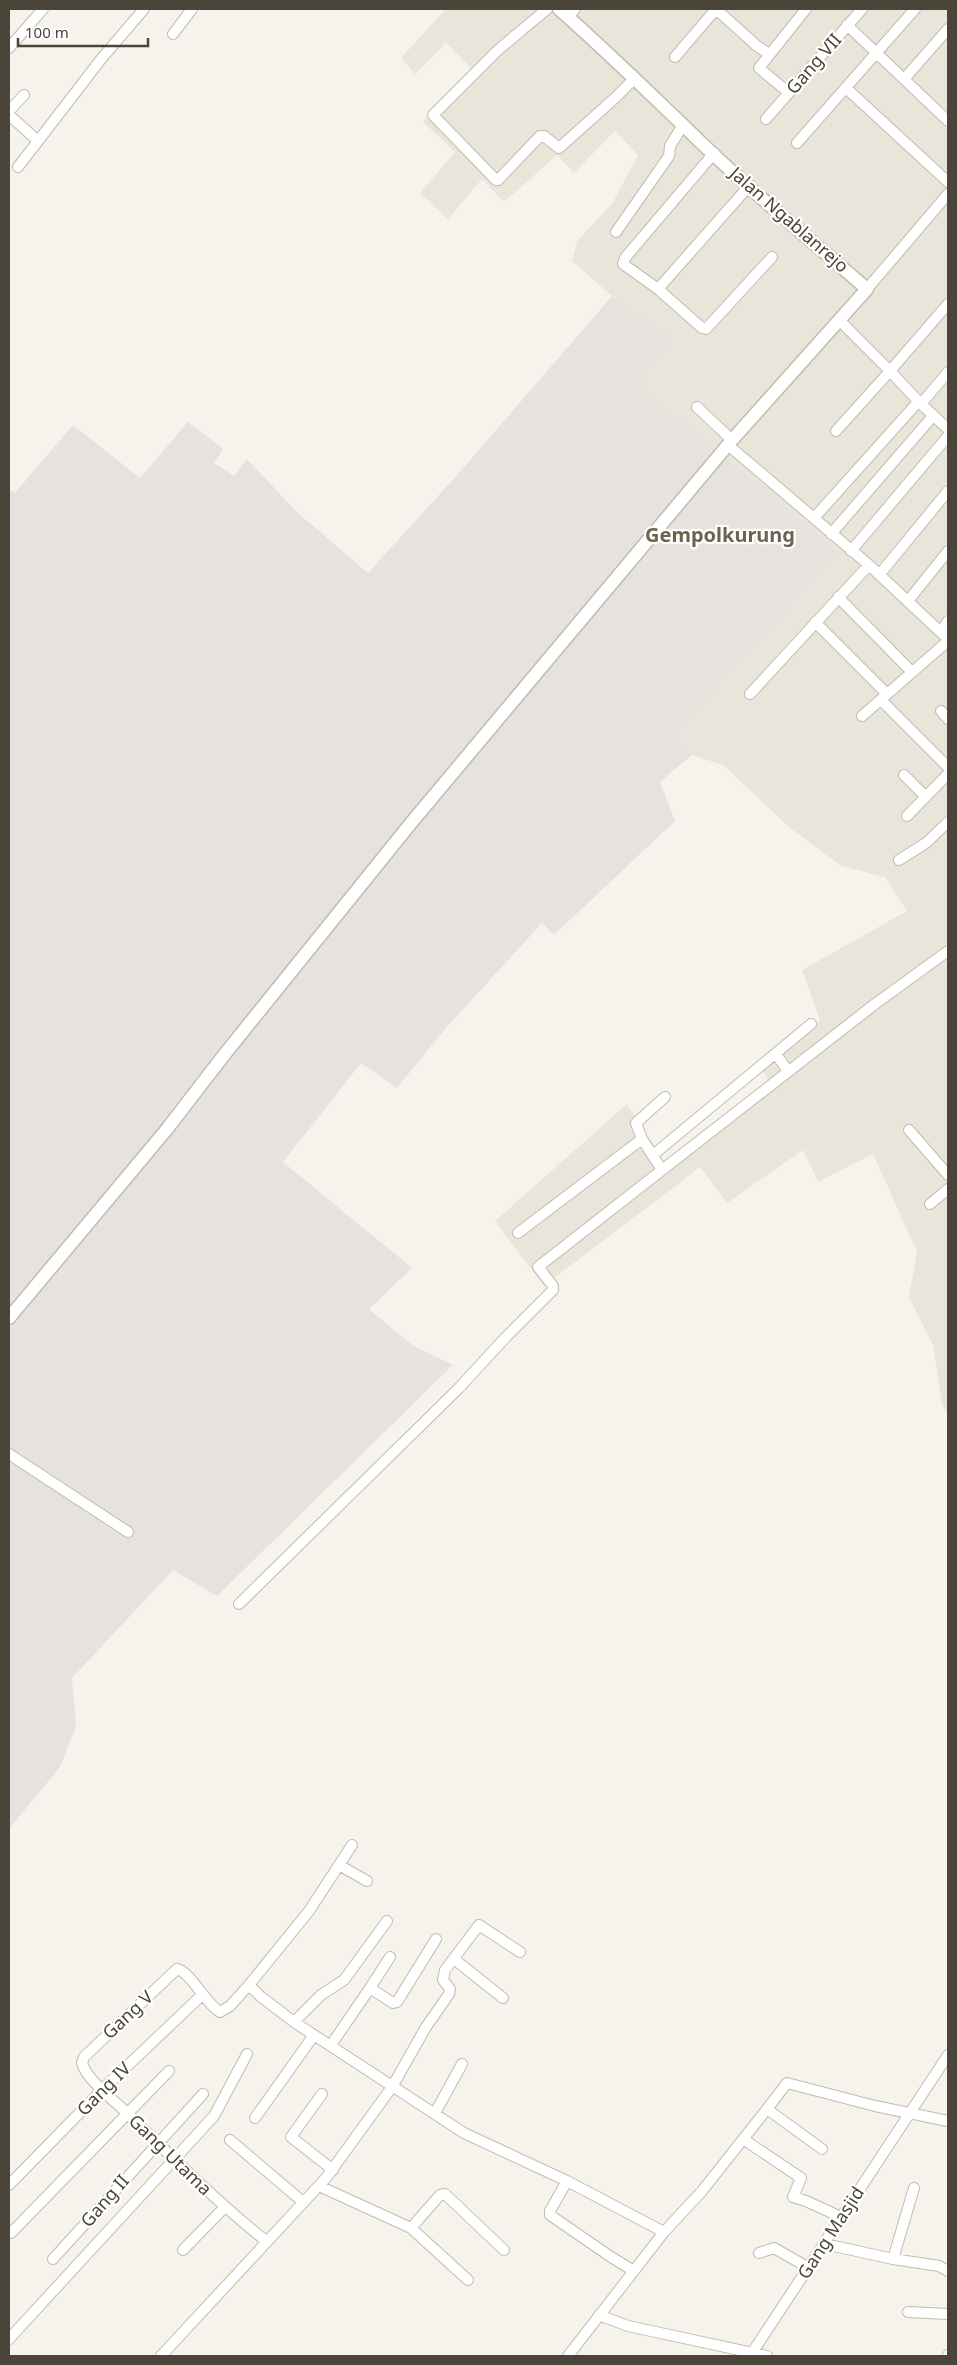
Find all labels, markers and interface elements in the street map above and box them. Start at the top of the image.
scale bar [18,15,148,47]
text: 100 m [25,22,69,42]
street label: Gang VII [780,28,846,99]
street label: Jalan Ngablanrejo [724,160,854,278]
district label: Gempolkurung [645,521,795,548]
street label: Gang V [97,1985,158,2044]
street label: Gang IV [71,2056,136,2120]
street label: Gang Utama [124,2109,217,2200]
street label: Gang II [75,2169,134,2232]
street label: Gang Masjid [791,2182,869,2283]

